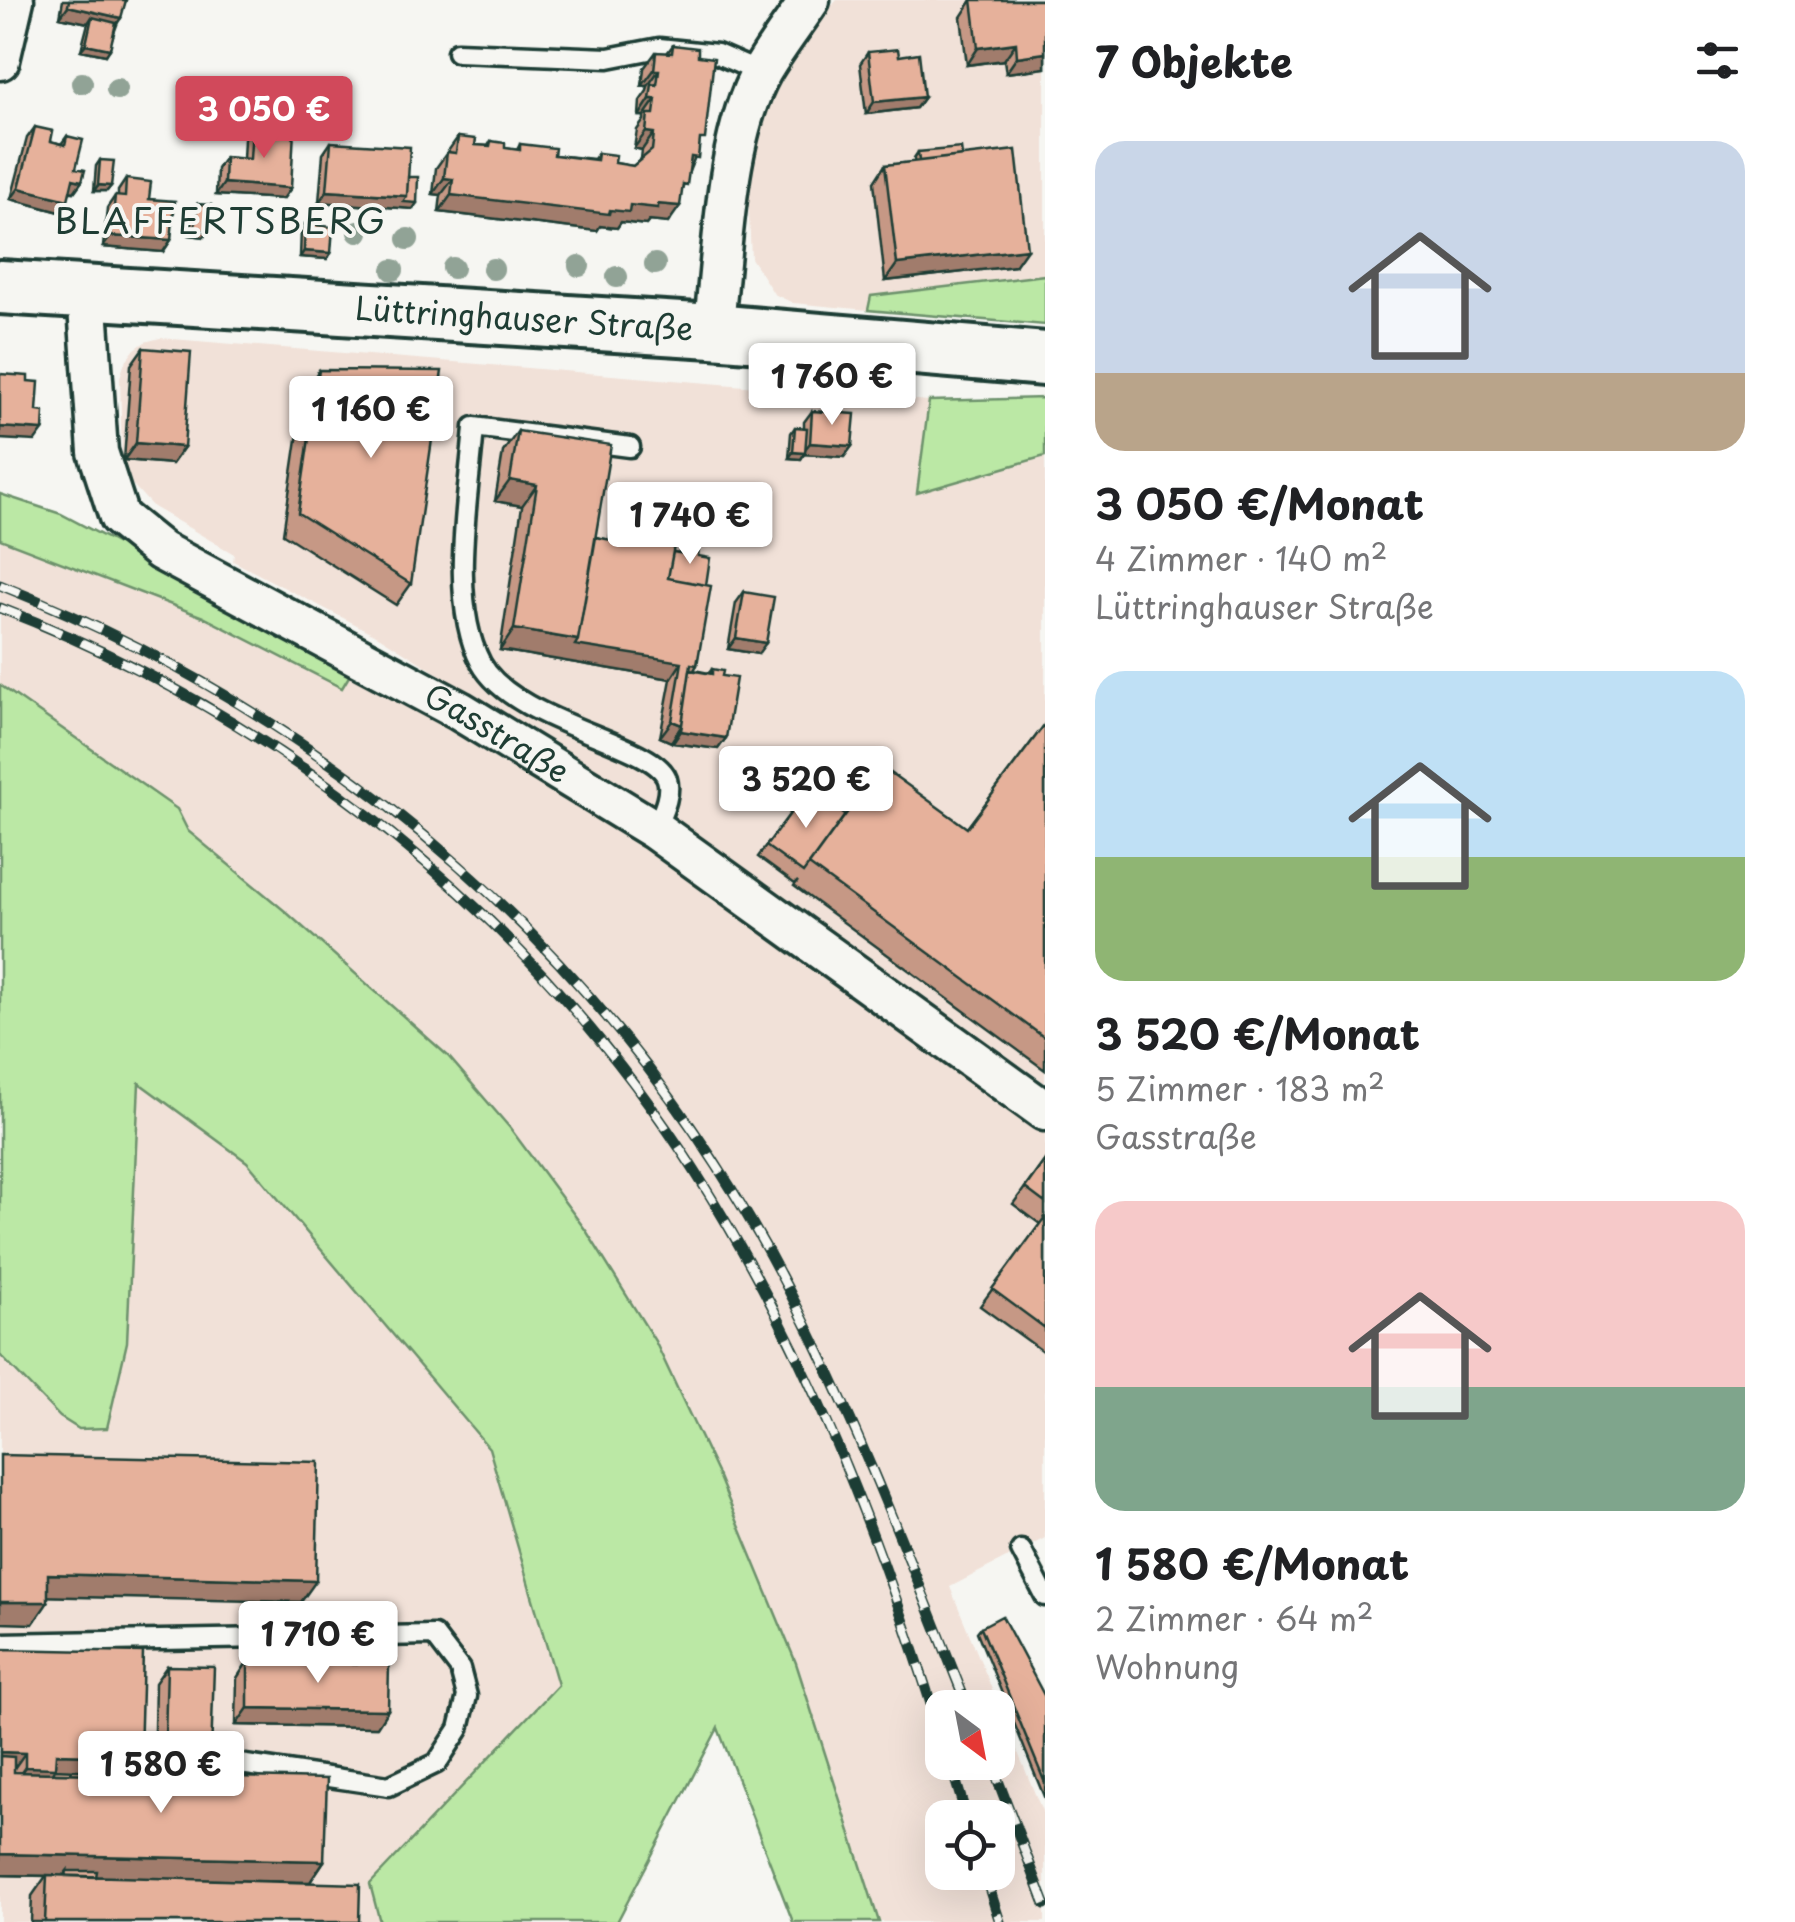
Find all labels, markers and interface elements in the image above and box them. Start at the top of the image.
text: 7 Objekte [1095,29,1293,92]
icon: filters [1690,33,1745,88]
pin: 3 050 € [172,76,356,161]
text: 3 050 € [197,84,331,132]
district label: BLAFFERTSBERG [54,193,388,246]
icon: home [1330,206,1510,386]
street label: Lüttringhauser Straße [353,283,695,352]
pin: 1 760 € [740,343,924,428]
text: 1 760 € [771,351,893,399]
pin: 1 160 € [279,376,463,461]
text: 1 160 € [311,384,431,432]
text: 3 050 €/Monat [1095,471,1424,534]
pin: 1 740 € [598,482,782,567]
text: 1 740 € [629,490,751,538]
text: 4 Zimmer · 140 m² [1095,534,1387,582]
text: Lüttringhauser Straße [1095,582,1434,630]
street label: Gasstraße [416,670,579,794]
icon: home [1330,736,1510,916]
pin: 3 520 € [714,746,898,831]
text: 3 520 € [741,754,871,802]
text: 3 520 €/Monat [1095,1001,1420,1064]
text: 5 Zimmer · 183 m² [1095,1064,1385,1112]
text: Gasstraße [1095,1112,1257,1160]
icon: home [1330,1266,1510,1446]
text: 1 580 €/Monat [1095,1531,1409,1594]
text: 2 Zimmer · 64 m² [1095,1594,1373,1642]
pin: 1 710 € [226,1601,410,1686]
text: 1 710 € [261,1609,375,1657]
text: Wohnung [1095,1642,1239,1690]
north arrow [925,1690,1015,1780]
map controls [925,1690,1015,1890]
pin: 1 580 € [69,1731,253,1816]
text: 1 580 € [100,1739,222,1787]
button: locate [925,1800,1015,1890]

